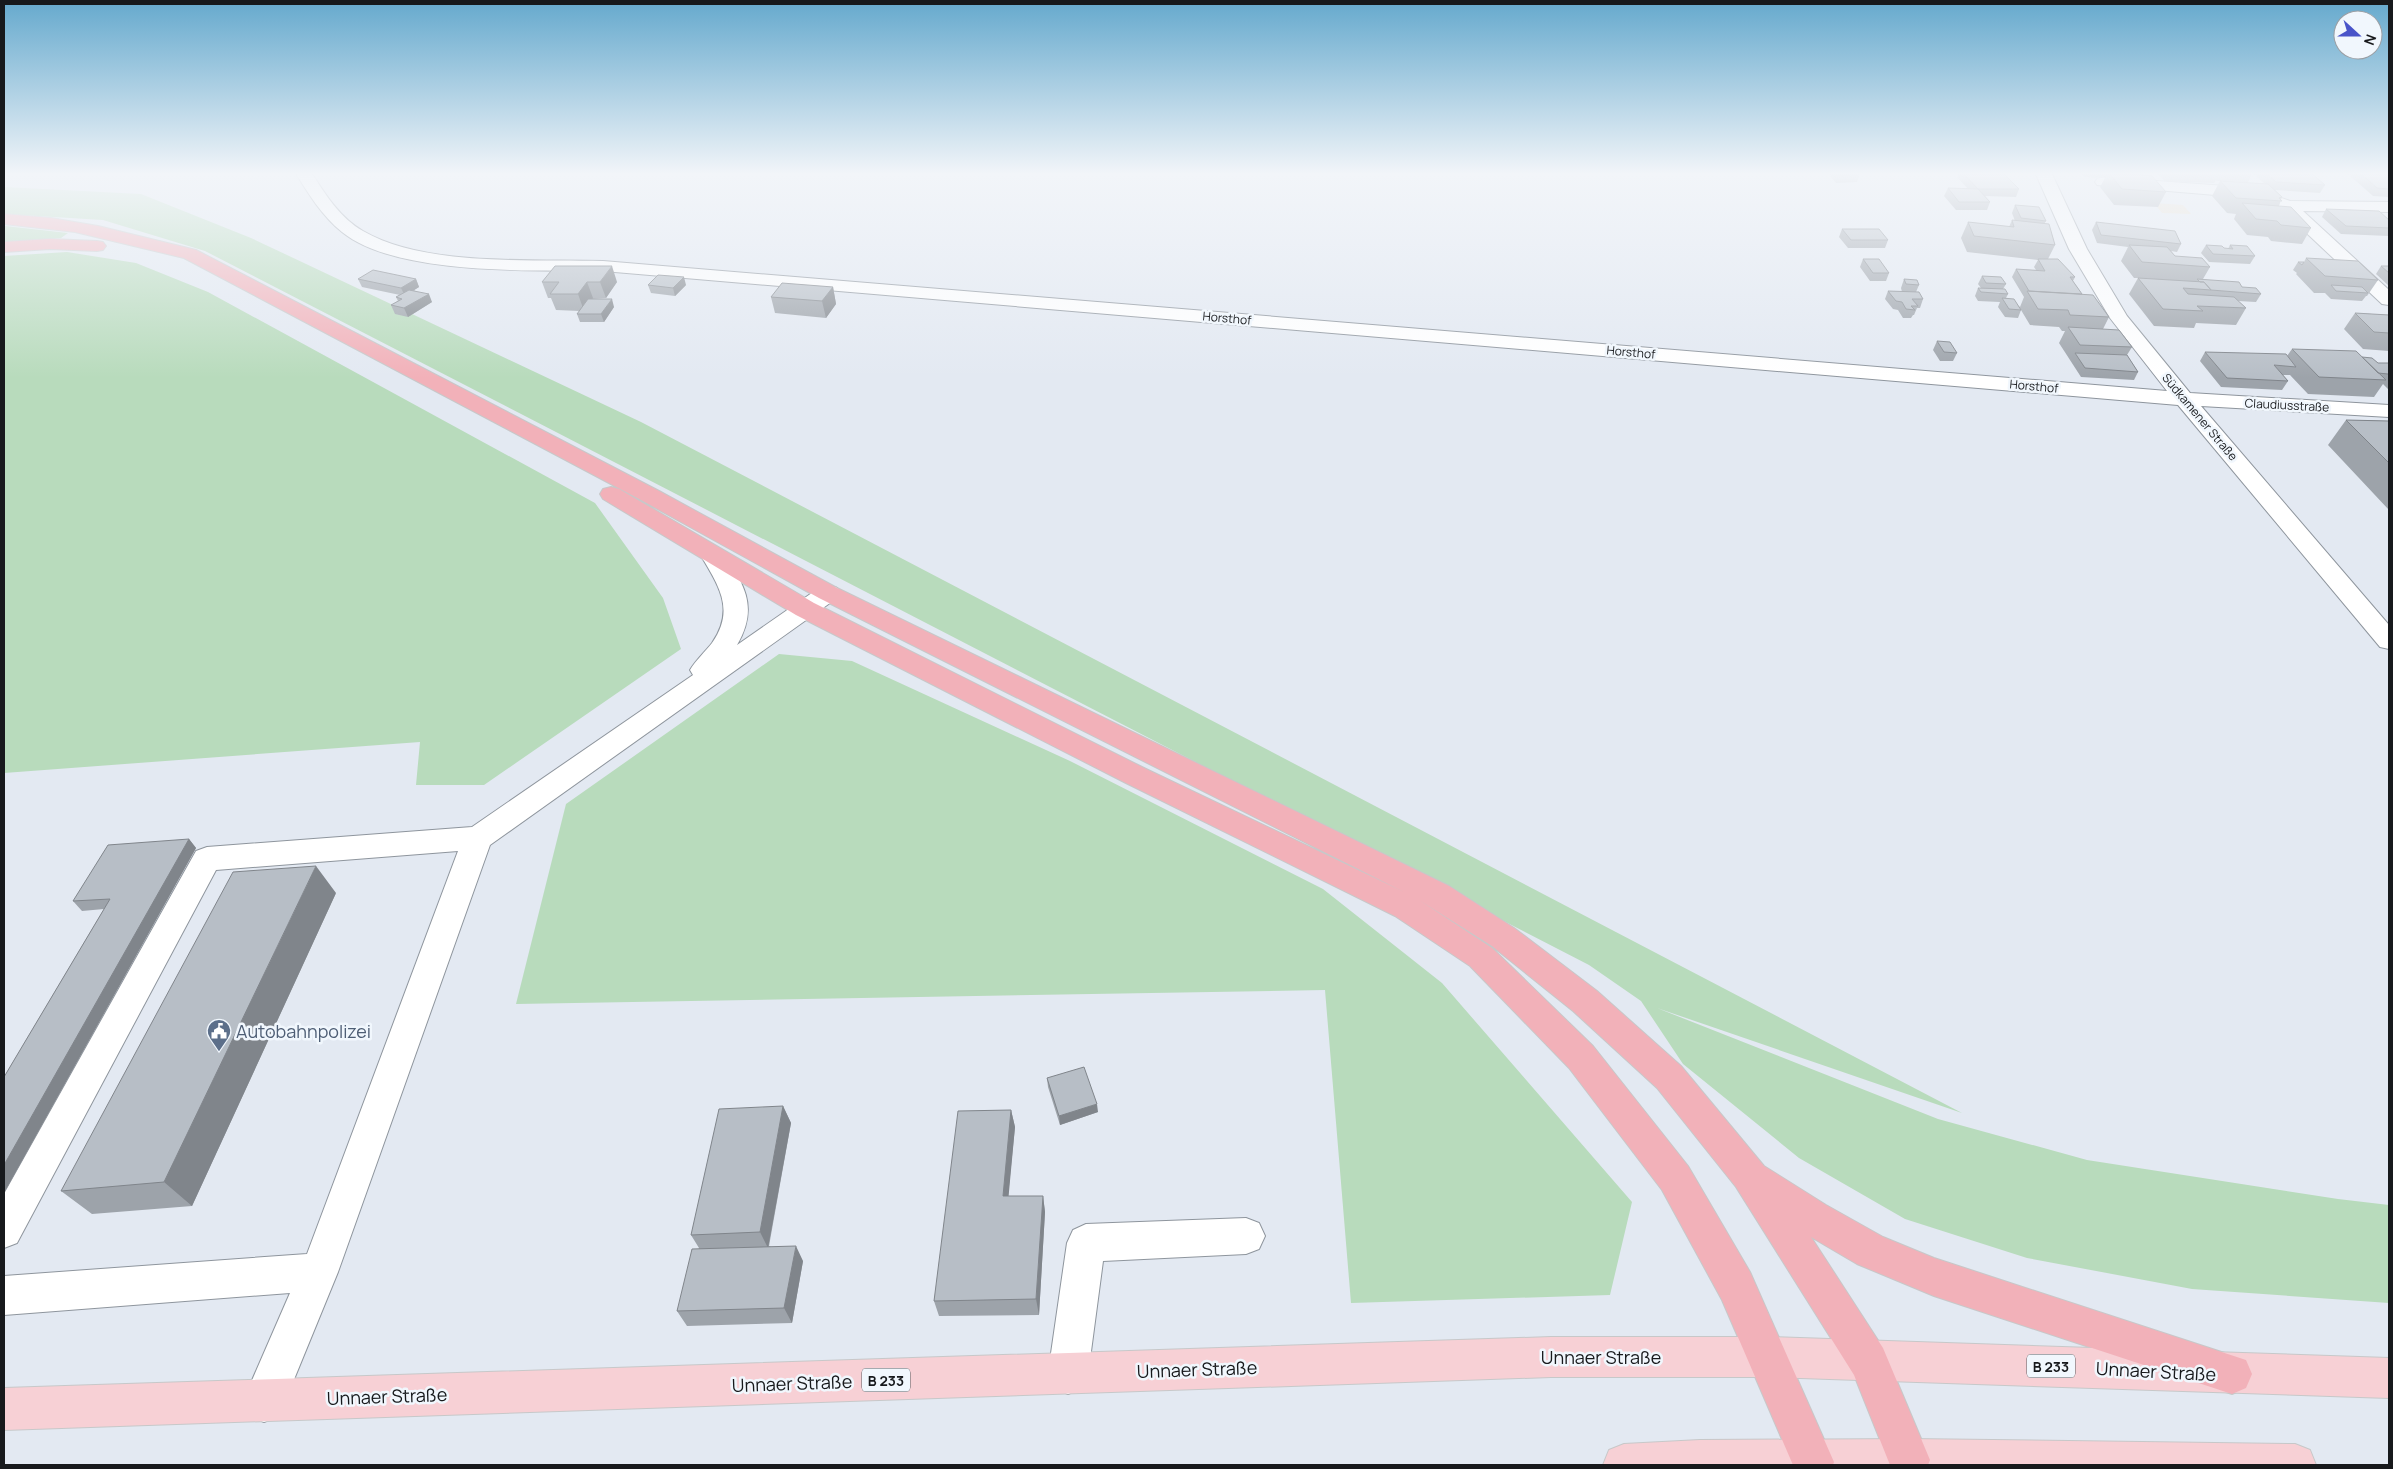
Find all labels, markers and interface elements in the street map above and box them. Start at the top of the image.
north arrow [2333,10,2383,60]
text: N [2360,32,2381,48]
street label: Horsthof [1202,307,1253,329]
street label: Horsthof [1606,341,1657,363]
street label: Südkamener Straße [2158,370,2242,464]
street label: Horsthof [2009,375,2060,397]
street label: Claudiusstraße [2244,394,2330,416]
public building icon: Autobahnpolizei [206,1018,232,1052]
place label: Autobahnpolizei [236,1019,371,1043]
street label: Unnaer Straße [1541,1345,1661,1369]
road number: B 233 [2027,1354,2075,1378]
street label: Unnaer Straße [1136,1355,1258,1383]
street label: Unnaer Straße [2095,1356,2217,1386]
road number: B 233 [862,1368,910,1392]
street label: Unnaer Straße [731,1369,853,1397]
street label: Unnaer Straße [326,1382,448,1410]

